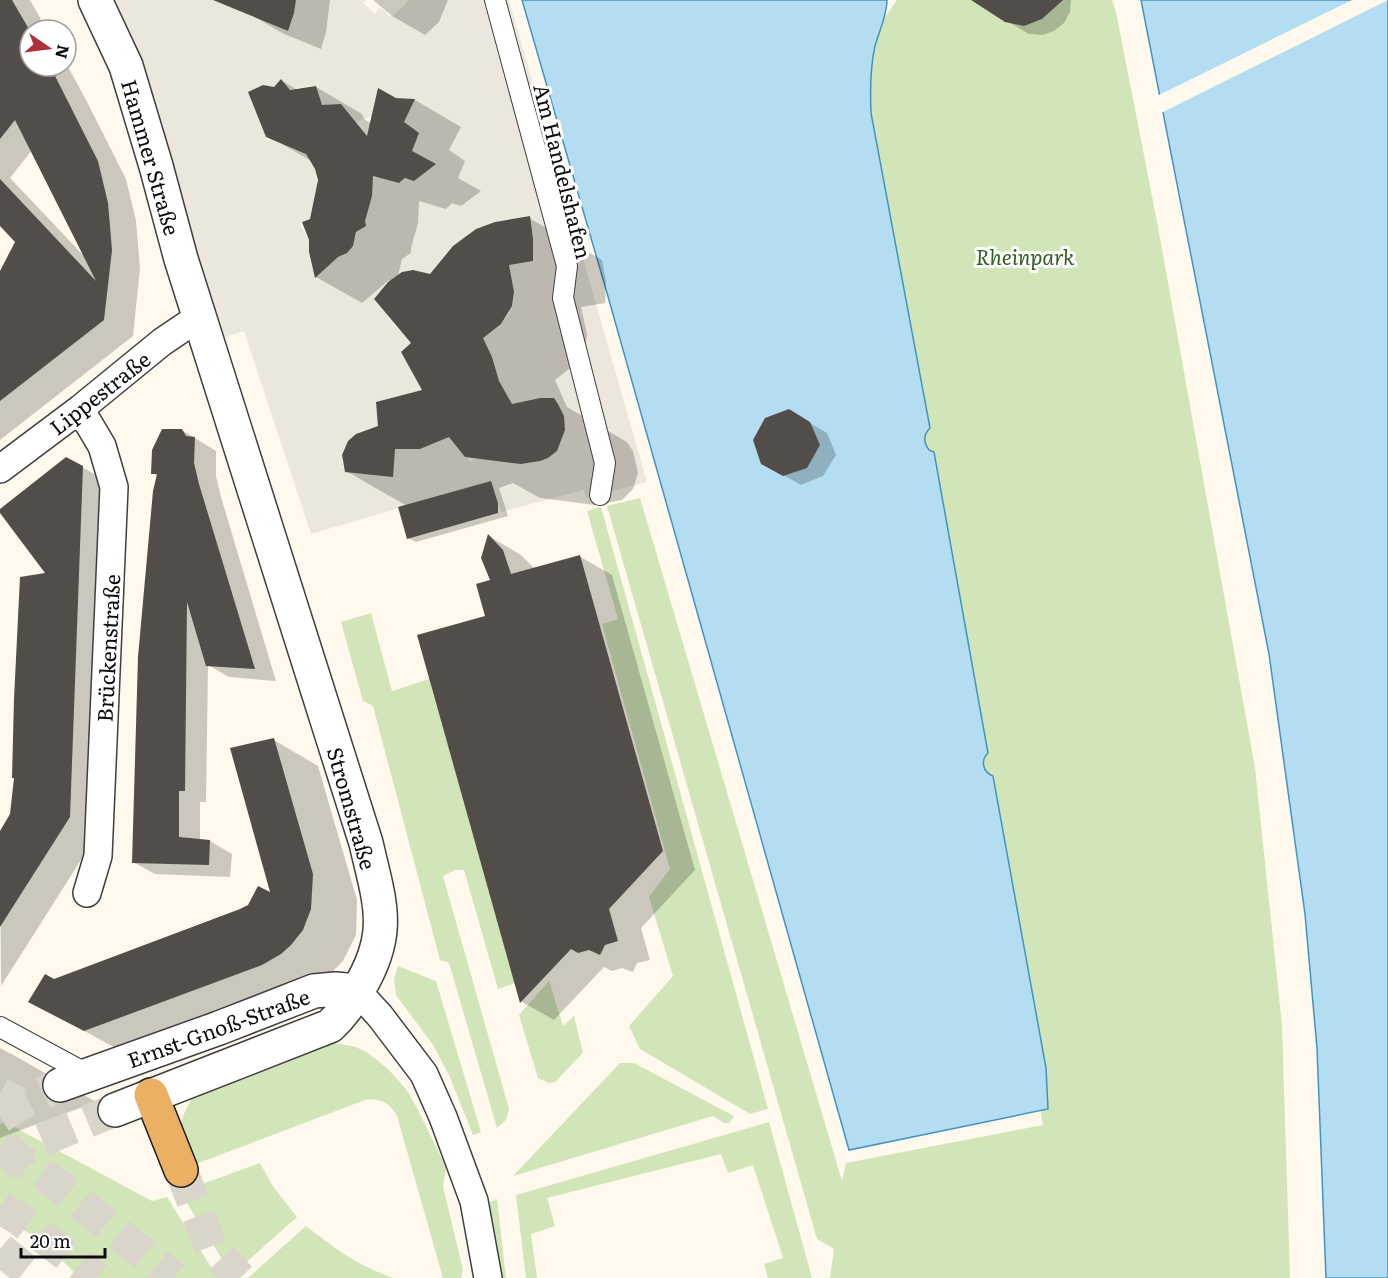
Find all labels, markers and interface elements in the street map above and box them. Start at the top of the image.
north arrow [18,18,78,78]
text: N [50,42,77,61]
street label: Hammer Straße [115,75,189,239]
street label: Am Handelshafen [527,80,601,262]
park label: Rheinpark [975,240,1075,271]
street label: Lippestraße [42,343,156,441]
street label: Brückenstraße [88,573,126,723]
street label: Stromstraße [321,743,385,873]
street label: Ernst-Gnoß-Straße [123,980,314,1074]
scale bar [21,1221,105,1259]
text: 20 m [30,1227,71,1254]

